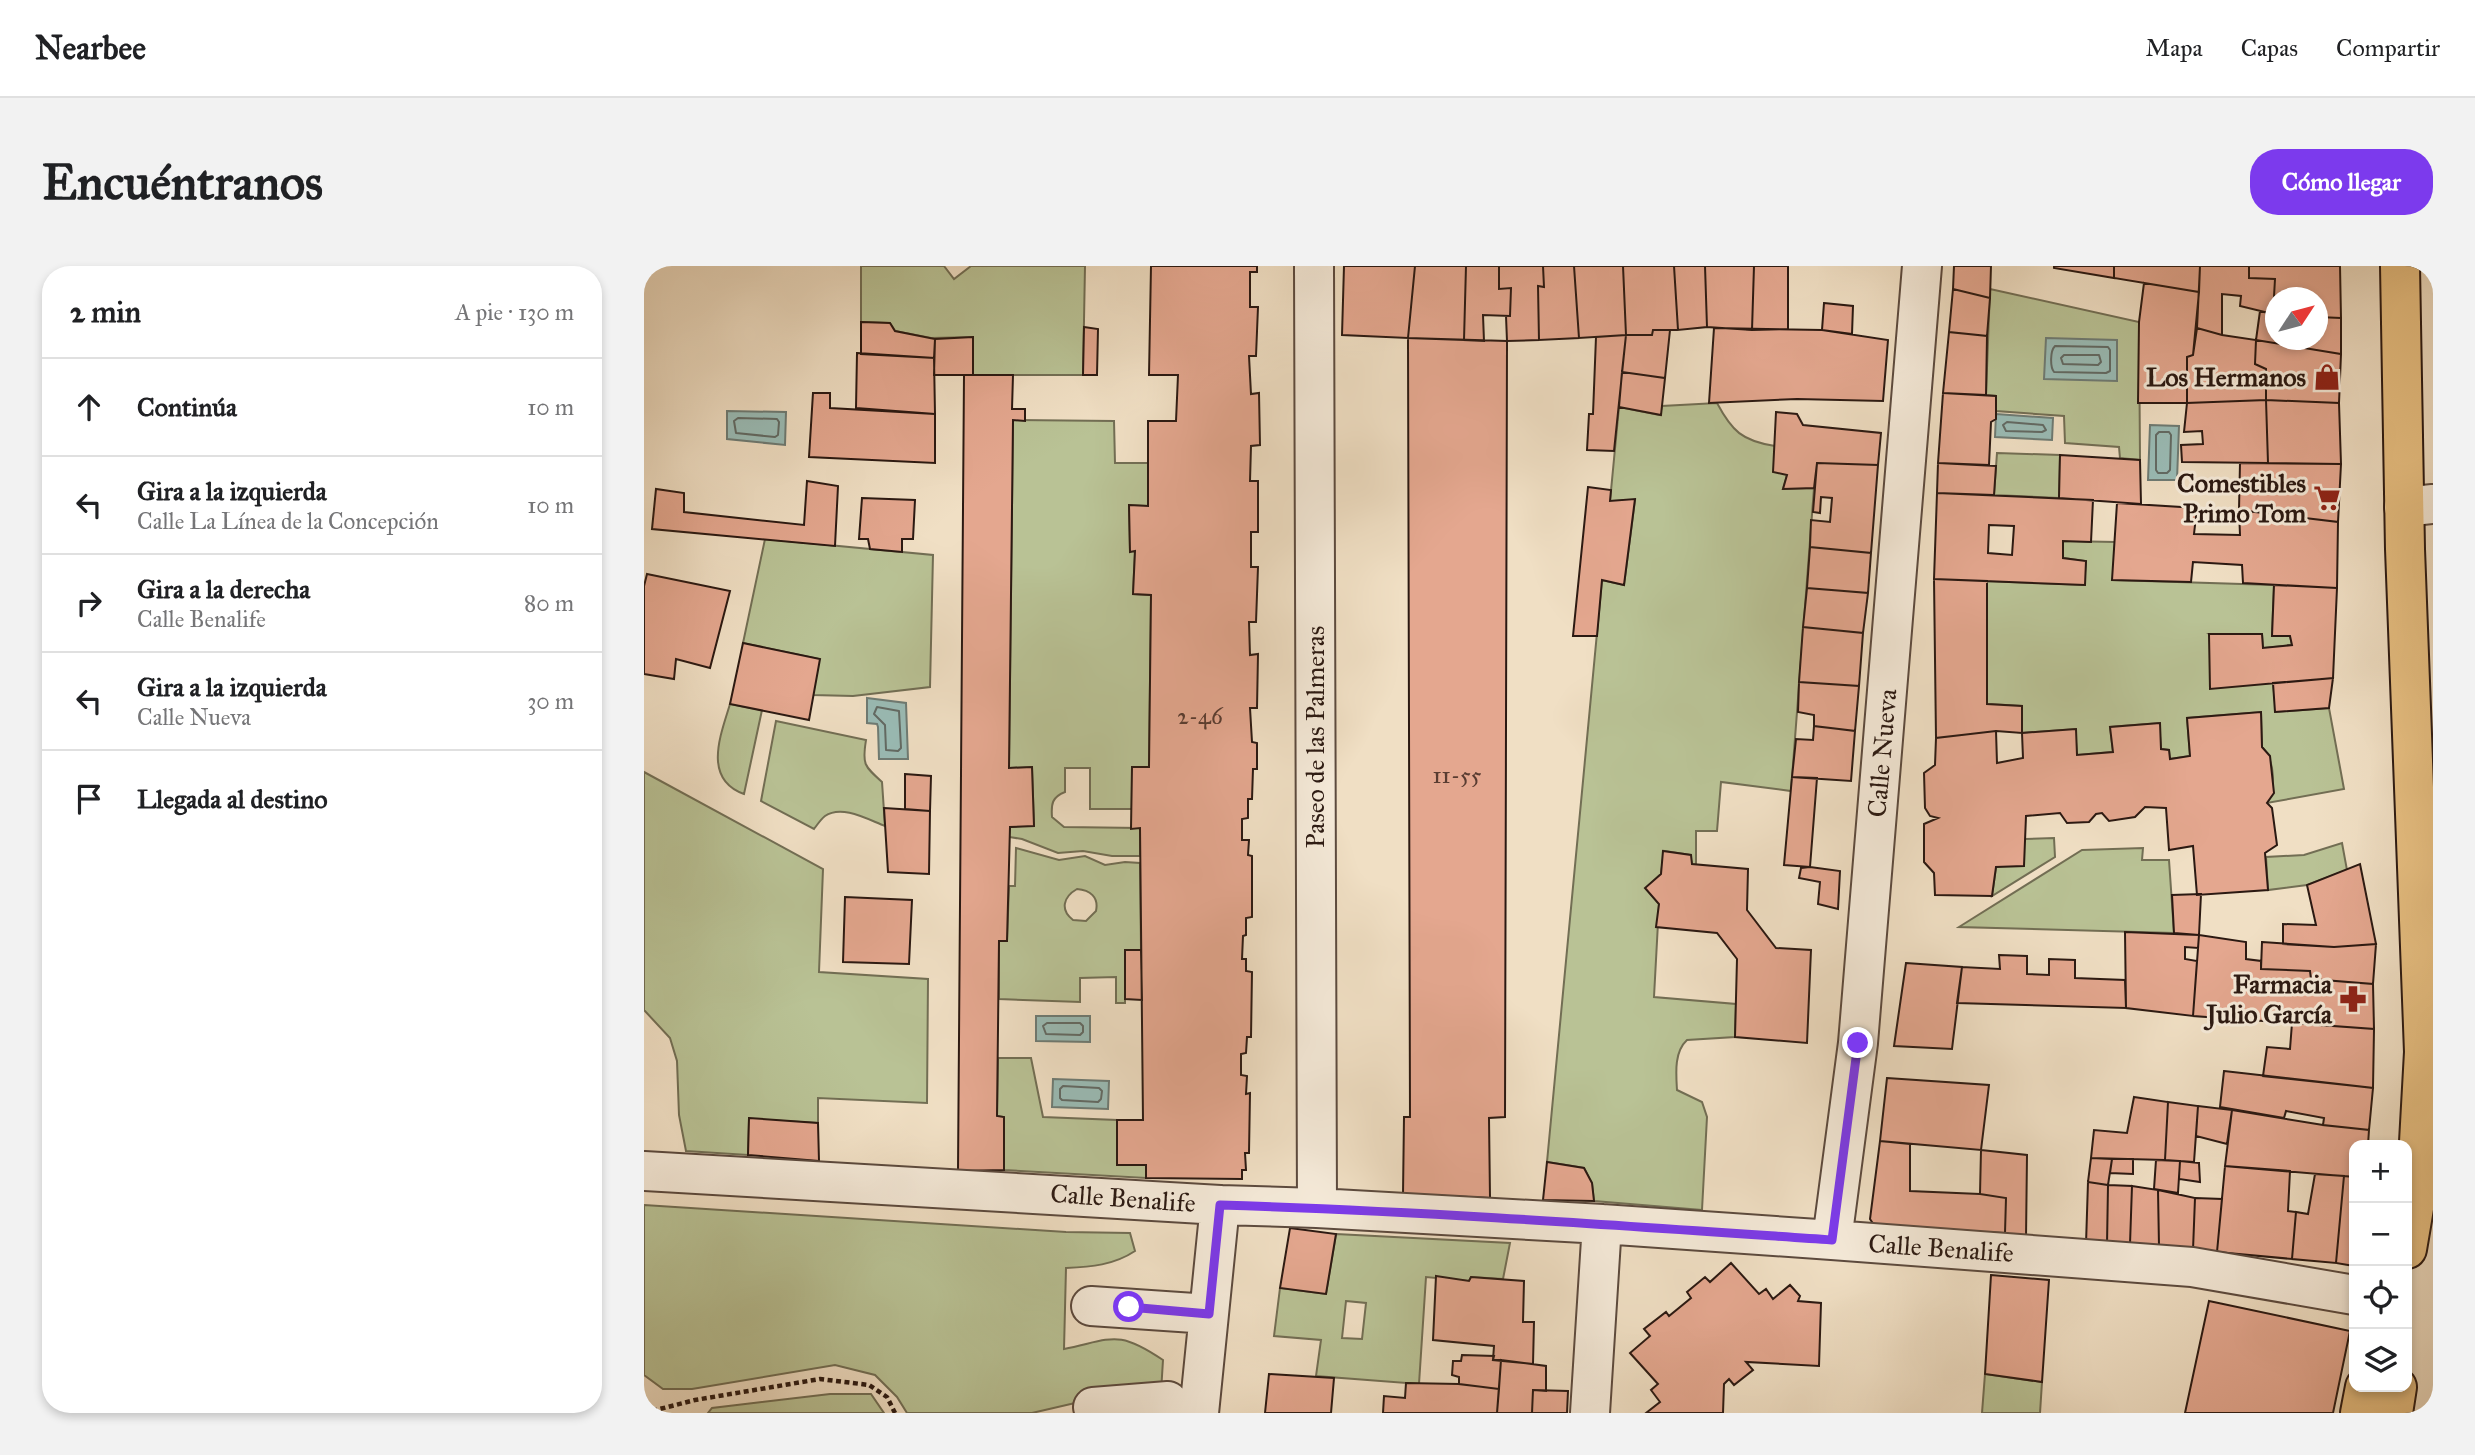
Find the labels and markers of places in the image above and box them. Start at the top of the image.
place label: Los Hermanos [2146,361,2307,393]
shop icon: Los Hermanos [2312,362,2342,392]
place label: Comestibles Primo Tom [2177,467,2307,529]
supermarket icon: Comestibles Primo Tom [2312,483,2342,513]
place label: Farmacia Julio García [2204,968,2333,1031]
pharmacy icon: Farmacia Julio García [2338,984,2368,1014]

